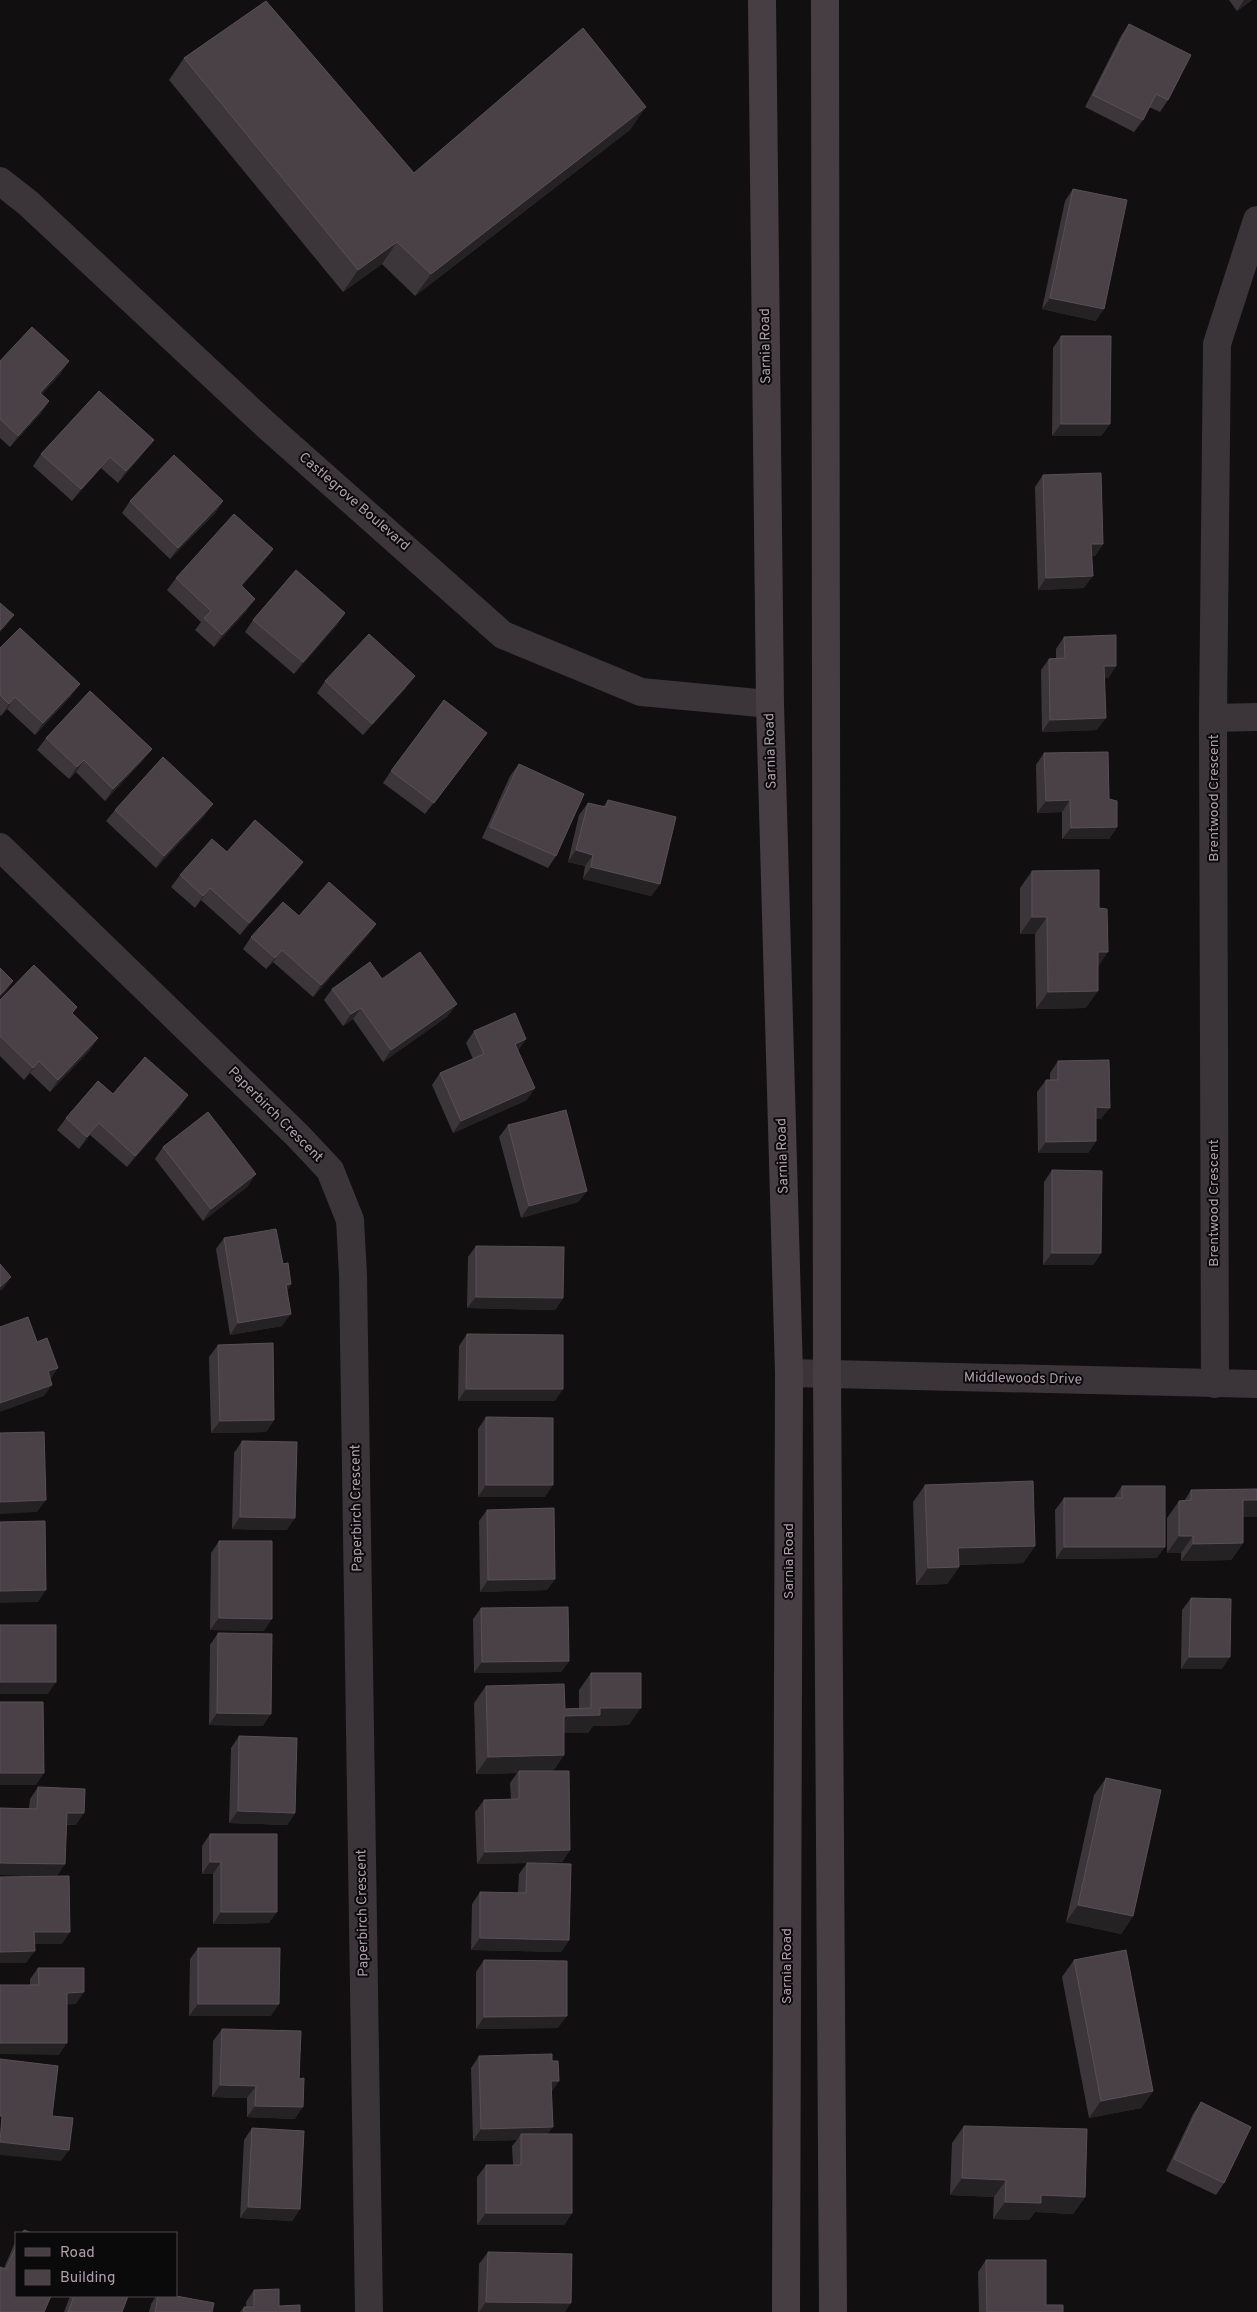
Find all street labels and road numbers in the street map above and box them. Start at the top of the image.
street label: Sarnia Road [757,308,775,384]
street label: Castlegrove Boulevard [295,449,413,555]
street label: Sarnia Road [761,713,781,789]
street label: Brentwood Crescent [1206,734,1223,862]
street label: Paperbirch Crescent [224,1064,326,1166]
street label: Sarnia Road [773,1118,793,1194]
street label: Brentwood Crescent [1206,1139,1223,1267]
street label: Middlewoods Drive [964,1369,1082,1389]
street label: Paperbirch Crescent [347,1444,367,1572]
street label: Sarnia Road [781,1523,798,1599]
street label: Paperbirch Crescent [353,1849,373,1977]
street label: Sarnia Road [779,1928,796,2004]

